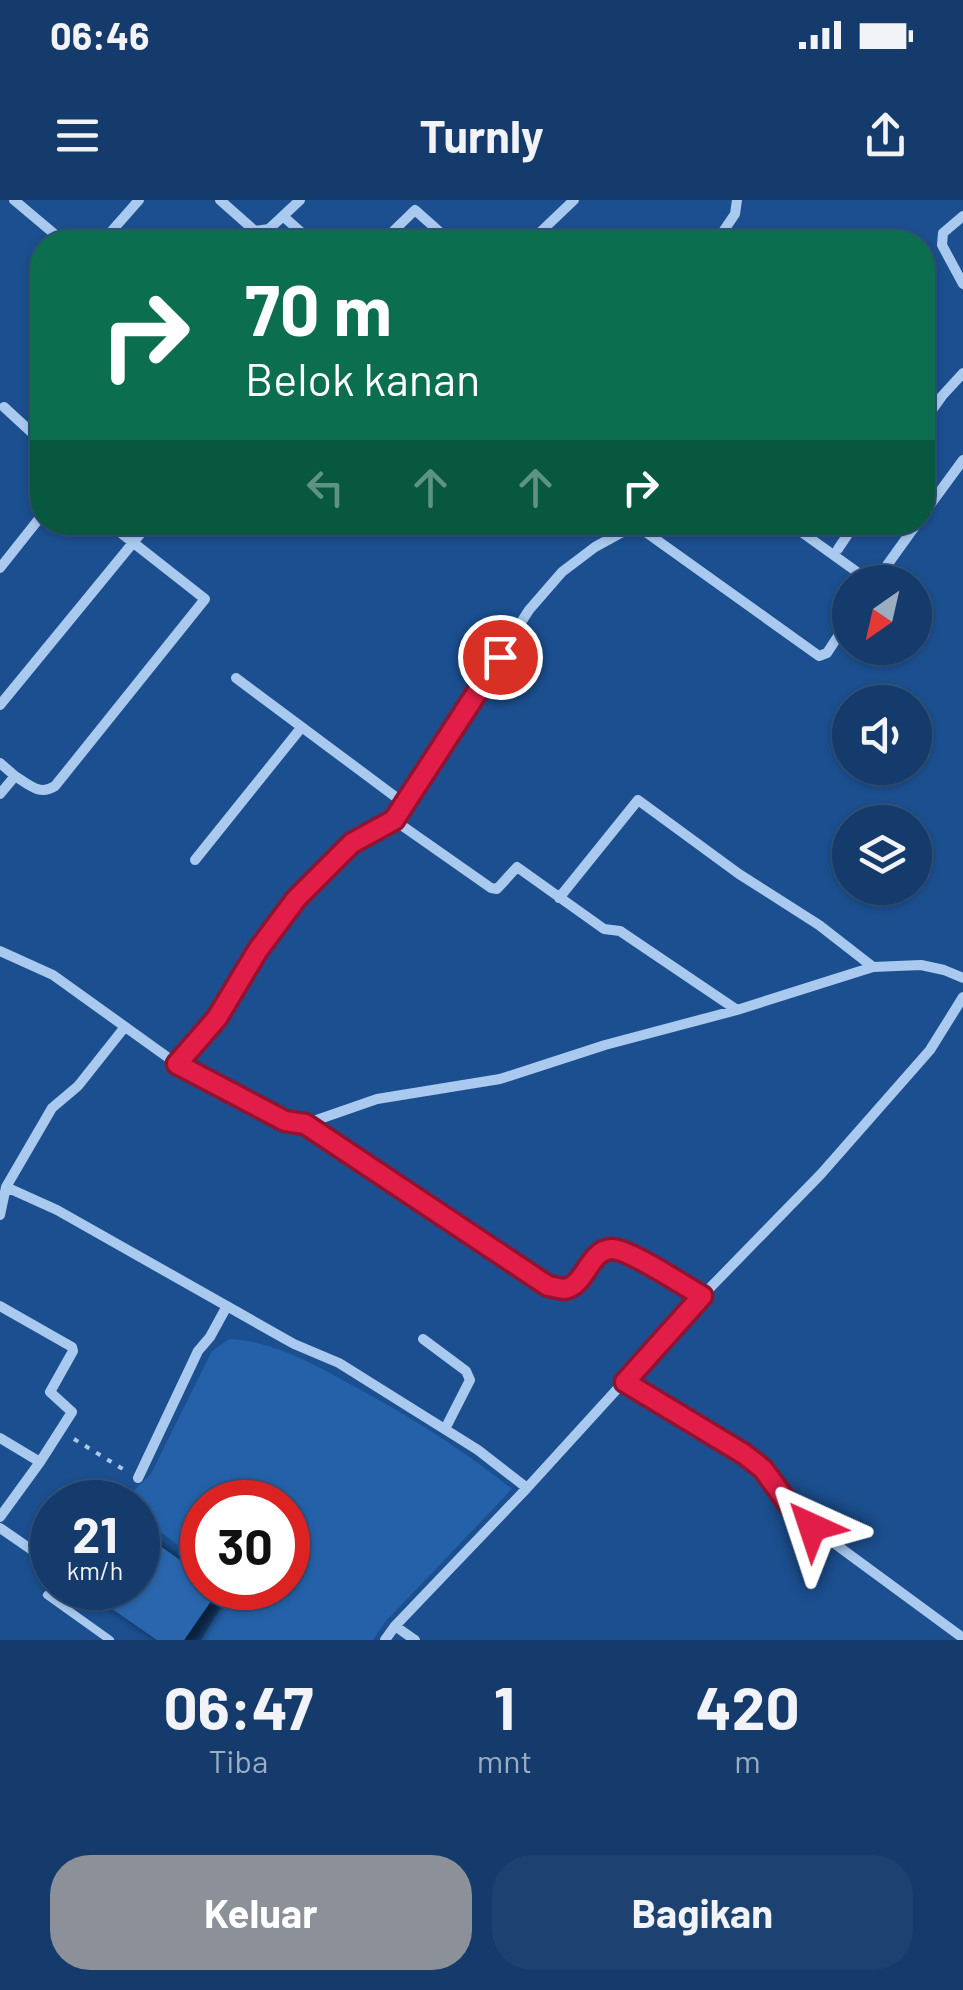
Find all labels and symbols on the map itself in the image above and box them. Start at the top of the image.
north arrow [832,565,932,665]
pin [458,615,543,700]
position arrow [760,1475,864,1579]
speed limit sign: 30 [180,1480,310,1610]

